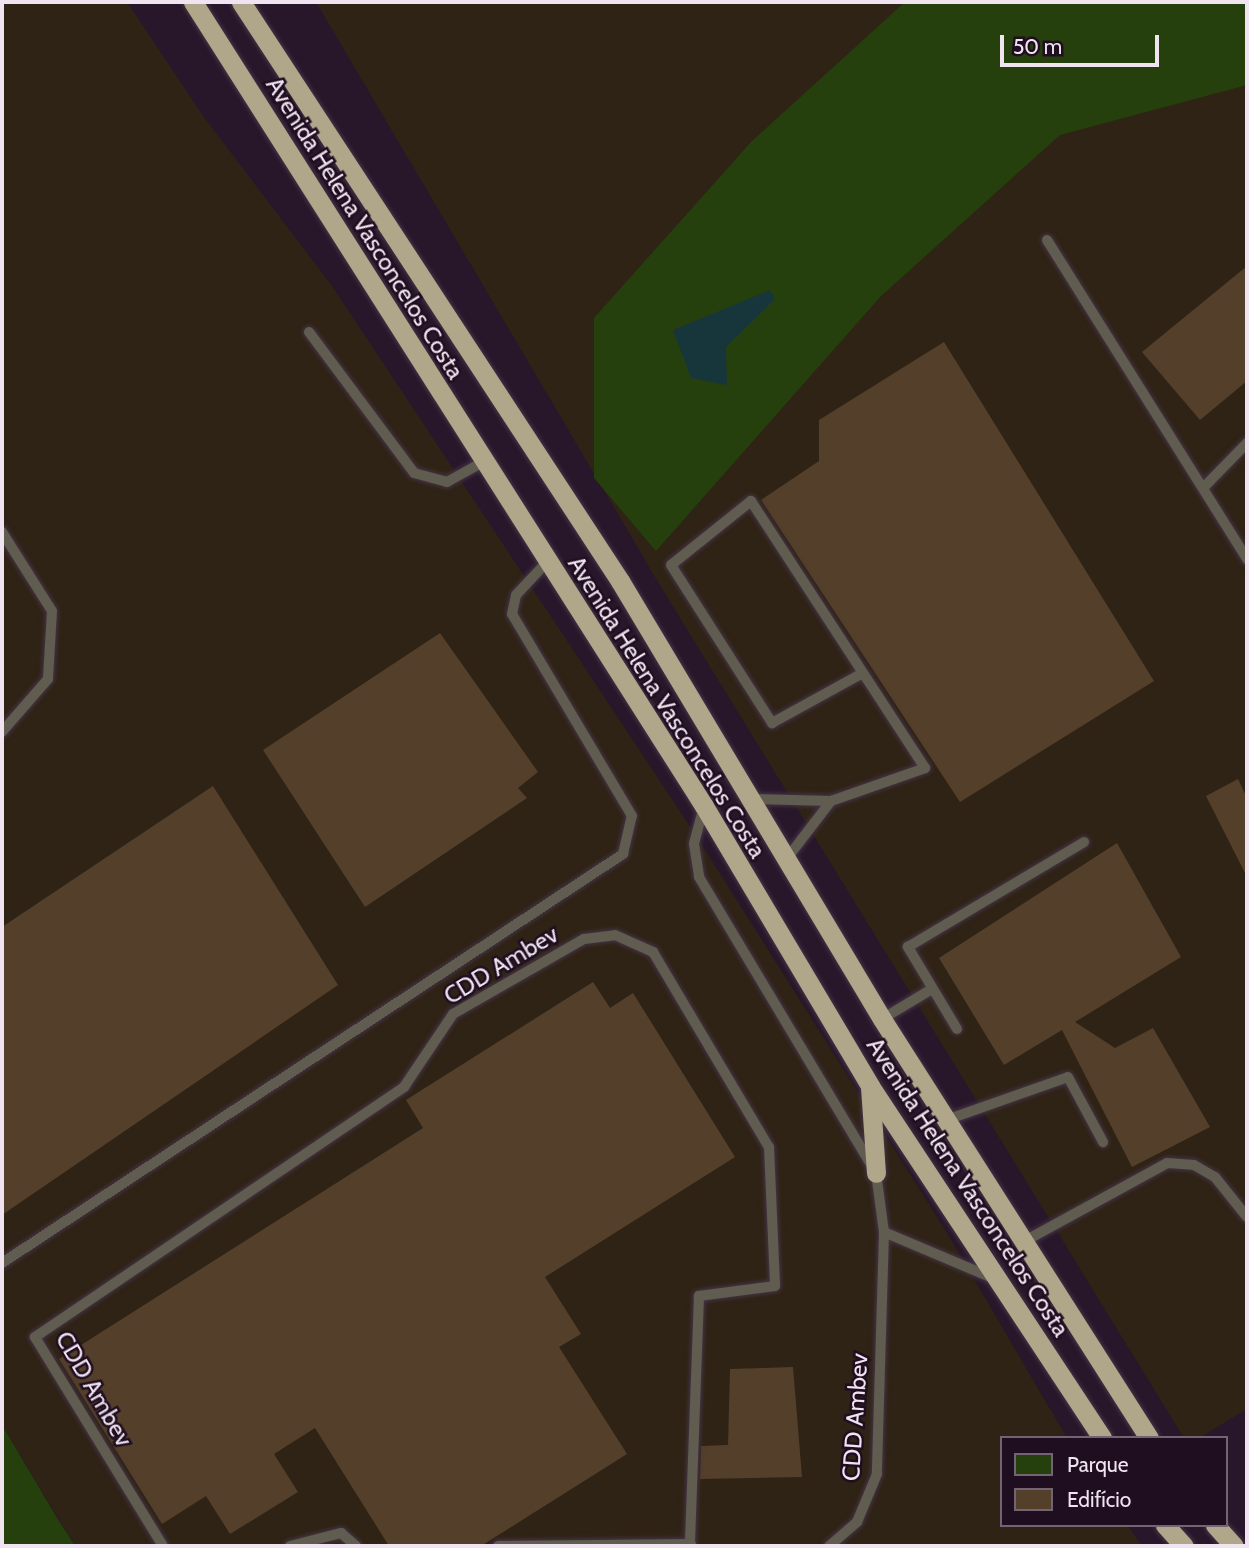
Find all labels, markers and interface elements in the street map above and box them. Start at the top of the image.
scale bar [1004,21,1163,65]
text: 50 m [1013,34,1062,59]
street label: Avenida Helena Vasconcelos Costa [260,72,470,384]
street label: Avenida Helena Vasconcelos Costa [562,551,772,863]
street label: CDD Ambev [439,920,563,1010]
street label: Avenida Helena Vasconcelos Costa [861,1032,1075,1342]
street label: CDD Ambev [49,1326,139,1452]
street label: CDD Ambev [836,1352,874,1482]
legend [1000,1436,1228,1527]
text: Parque [1067,1452,1129,1477]
text: Edifício [1067,1487,1131,1512]

